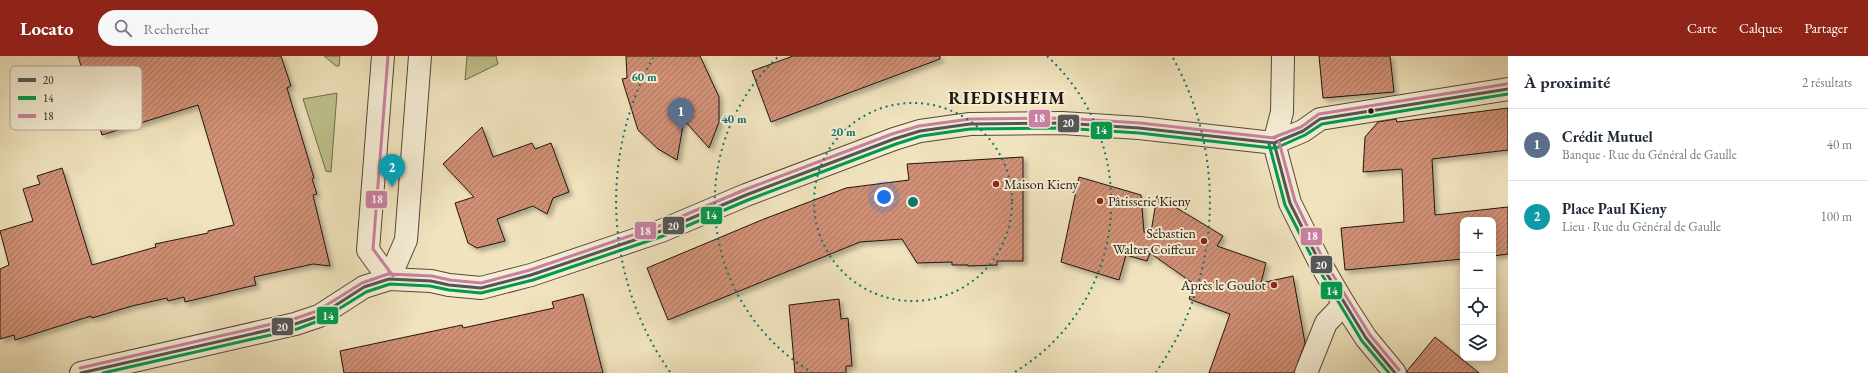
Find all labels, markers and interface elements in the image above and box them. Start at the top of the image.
search box [98,10,378,46]
text: Locato [20,16,74,41]
icon: search [112,17,134,39]
text: Rechercher [144,19,209,38]
text: Carte [1687,19,1717,37]
text: Calques [1739,19,1783,37]
text: Partager [1805,19,1848,37]
legend [10,66,142,130]
text: 60 m [631,69,657,85]
text: À proximité [1524,71,1610,93]
text: 20 [43,73,54,87]
text: 2 résultats [1802,74,1852,91]
district label: RIEDISHEIM [948,86,1066,109]
text: 14 [43,91,54,105]
pin: 1 [668,98,694,131]
unlabelled marker [1366,106,1376,116]
text: 18 [43,109,54,123]
line badge: 18 [1028,109,1051,128]
text: 40 m [721,111,747,127]
text: 18 [1033,111,1045,125]
line badge: 20 [1057,114,1080,133]
text: 20 [1062,116,1074,130]
line badge: 14 [1090,121,1113,140]
text: 14 [1095,123,1107,137]
text: 20 m [830,124,856,140]
text: Crédit Mutuel [1562,127,1653,146]
text: 1 [1534,136,1540,153]
text: 40 m [1827,136,1852,153]
text: Banque · Rue du Général de Gaulle [1562,146,1737,163]
pin: 2 [379,154,405,187]
place label: Maison Kieny [1004,175,1079,193]
marker: Maison Kieny [991,179,1001,189]
your location [874,187,894,207]
line badge: 18 [365,190,388,209]
text: 18 [371,192,383,206]
place label: Pâtisserie Kieny [1108,192,1192,210]
centre of rings [906,195,920,209]
marker: Pâtisserie Kieny [1095,196,1105,206]
text: Place Paul Kieny [1562,199,1667,218]
line badge: 14 [700,206,723,225]
text: 14 [705,208,717,222]
text: 2 [1534,208,1540,225]
text: 100 m [1821,208,1852,225]
line badge: 20 [662,216,685,235]
map controls [1460,217,1496,361]
button: + [1460,217,1496,253]
text: Lieu · Rue du Général de Gaulle [1562,218,1721,235]
text: 20 [667,219,679,233]
line badge: 18 [634,221,657,240]
text: 18 [639,224,651,238]
place label: Sébastien Walter Coiffeur [1113,224,1197,258]
line badge: 18 [1300,227,1323,246]
text: 18 [1306,229,1318,243]
marker: Sébastien Walter Coiffeur [1199,236,1209,246]
button: − [1460,253,1496,289]
line badge: 20 [1310,255,1333,274]
text: 20 [1315,258,1327,272]
place label: Après le Goulot [1180,276,1267,294]
marker: Après le Goulot [1269,280,1279,290]
line badge: 14 [1320,281,1343,300]
text: 14 [1326,284,1338,298]
button: locate [1460,289,1496,325]
line badge: 14 [316,306,339,325]
text: 14 [322,309,334,323]
line badge: 20 [271,317,294,336]
text: 20 [276,320,288,334]
button: layers [1460,325,1496,361]

